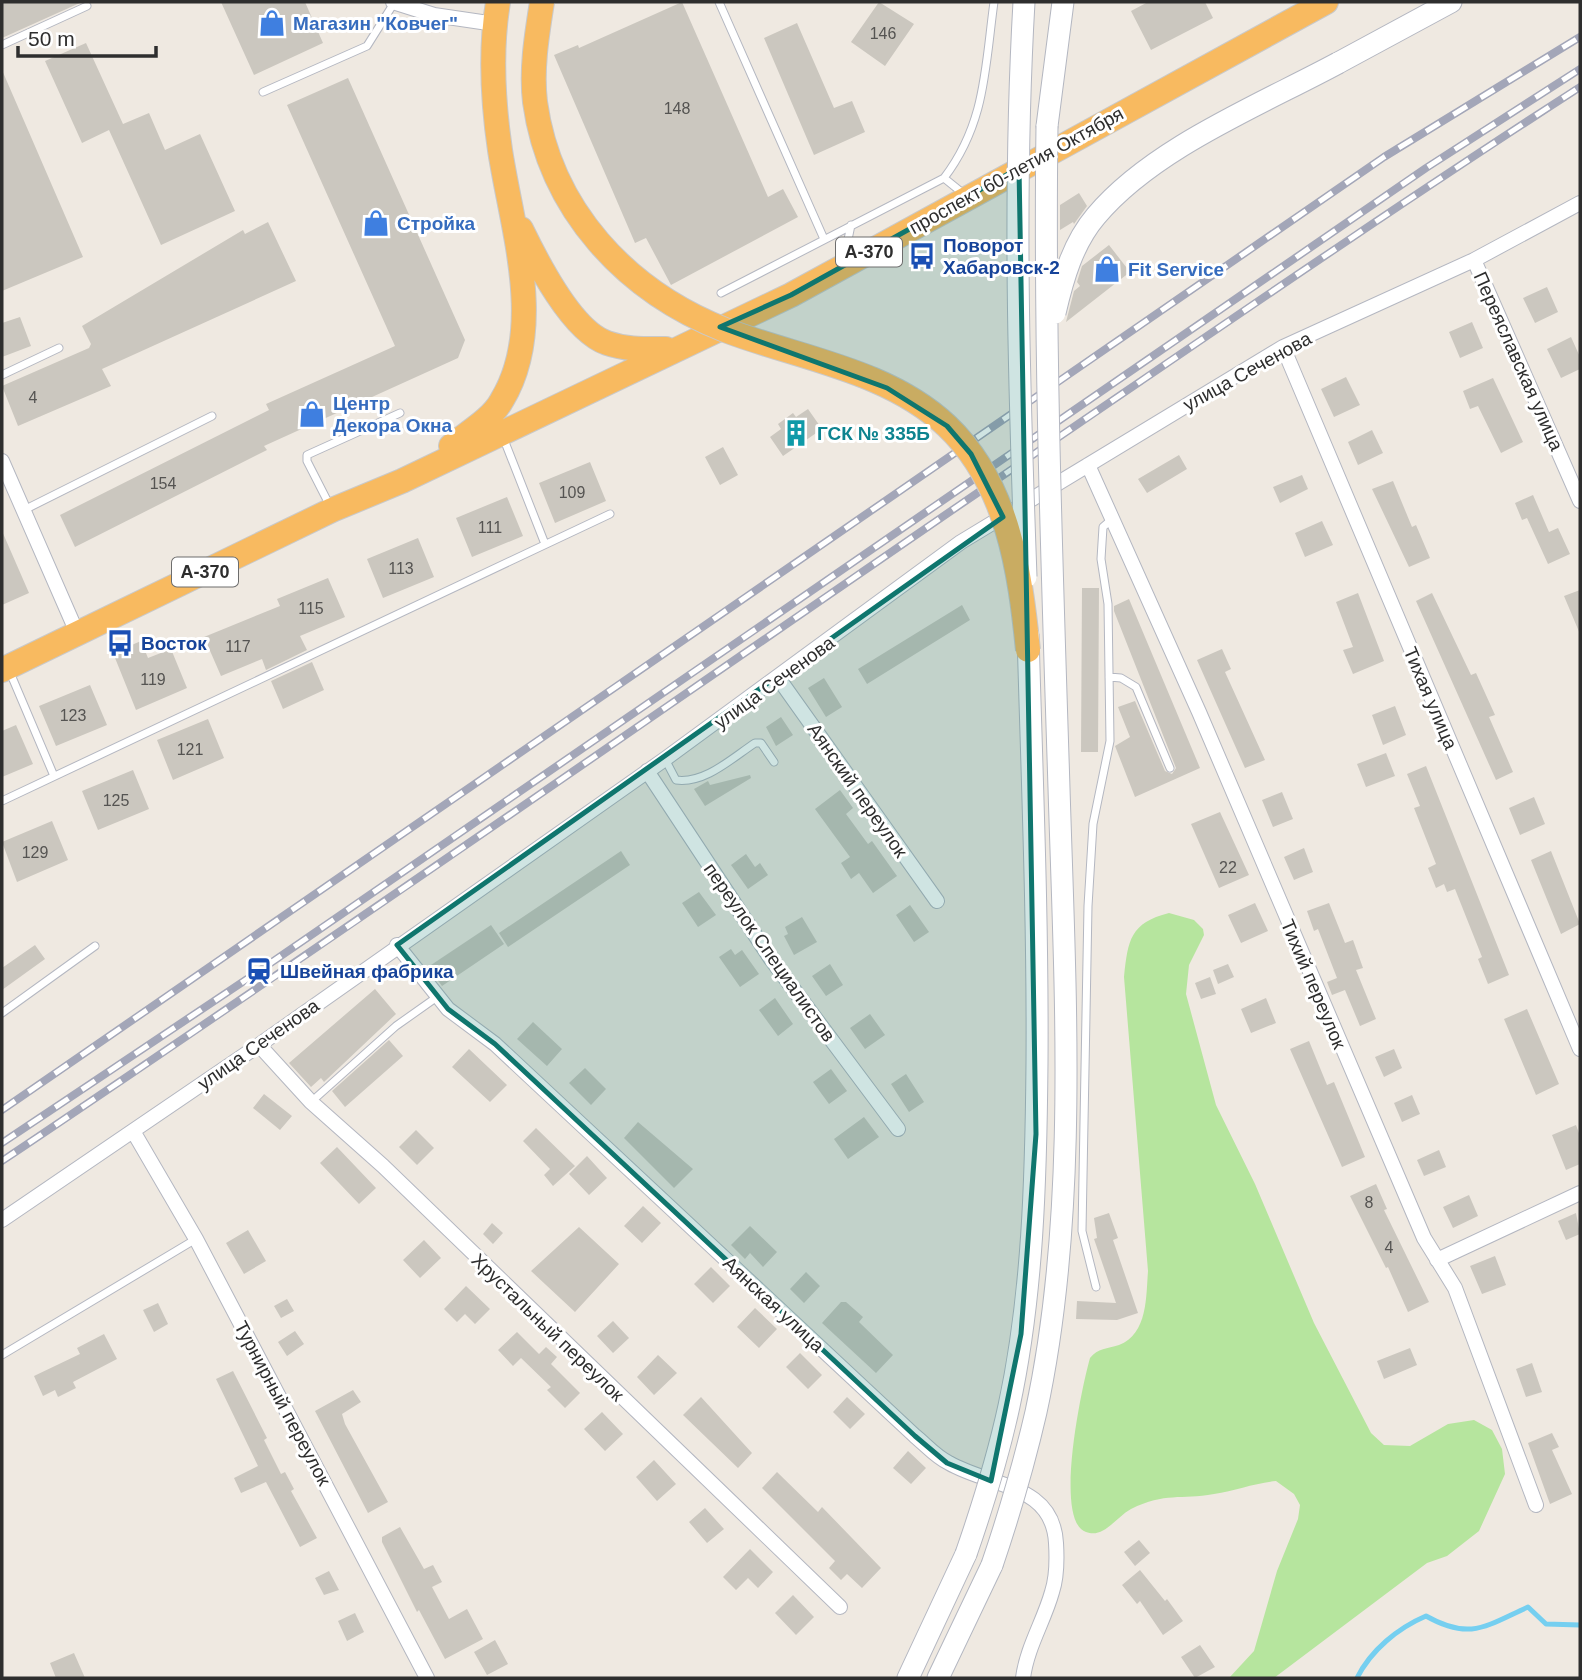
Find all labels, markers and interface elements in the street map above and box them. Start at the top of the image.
shop icon: Магазин "Ковчег" [257,8,287,38]
place label: Магазин "Ковчег" [293,13,458,34]
scale bar [18,14,156,58]
house number: 146 [870,25,896,42]
text: 50 m [28,27,75,50]
house number: 148 [664,100,690,117]
street label: проспект 60-летия Октября [906,103,1127,238]
shop icon: Стройка [361,208,391,238]
place label: Стройка [397,213,475,234]
place label: Поворот Хабаровск-2 [943,235,1060,278]
road number: А-370 [836,238,902,266]
bus stop icon: Поворот Хабаровск-2 [907,241,937,271]
shop icon: Fit Service [1092,254,1122,284]
place label: Fit Service [1128,259,1224,280]
street label: Переяславская улица [1470,269,1568,454]
street label: улица Сеченова [1180,327,1315,415]
house number: 4 [29,389,38,406]
place label: Центр Декора Окна [333,393,452,436]
shop icon: Центр Декора Окна [297,399,327,429]
building icon: ГСК № 335Б [781,418,811,448]
place label: ГСК № 335Б [817,423,930,444]
house number: 154 [150,475,176,492]
house number: 109 [559,484,585,501]
house number: 111 [478,519,502,536]
road number: А-370 [172,558,238,586]
house number: 113 [388,560,414,577]
house number: 115 [298,600,324,617]
bus stop icon: Восток [105,628,135,658]
street label: улица Сеченова [710,632,839,733]
place label: Восток [141,633,207,654]
house number: 117 [225,638,251,655]
street label: Тихая улица [1400,644,1462,753]
house number: 119 [140,671,166,688]
house number: 123 [60,707,86,724]
street label: Аянский переулок [803,719,912,862]
house number: 121 [177,741,203,758]
house number: 125 [103,792,129,809]
house number: 129 [22,844,48,861]
street label: переулок Специалистов [700,859,839,1046]
house number: 22 [1219,859,1237,876]
street label: Тихий переулок [1277,916,1351,1053]
station icon: Швейная фабрика [244,956,274,986]
place label: Швейная фабрика [280,961,454,982]
street label: улица Сеченова [194,995,323,1094]
house number: 8 [1365,1194,1374,1211]
house number: 4 [1385,1239,1394,1256]
street label: Хрустальный переулок [467,1249,628,1406]
street label: Аянская улица [719,1252,829,1357]
street label: Турнирный переулок [230,1317,335,1490]

